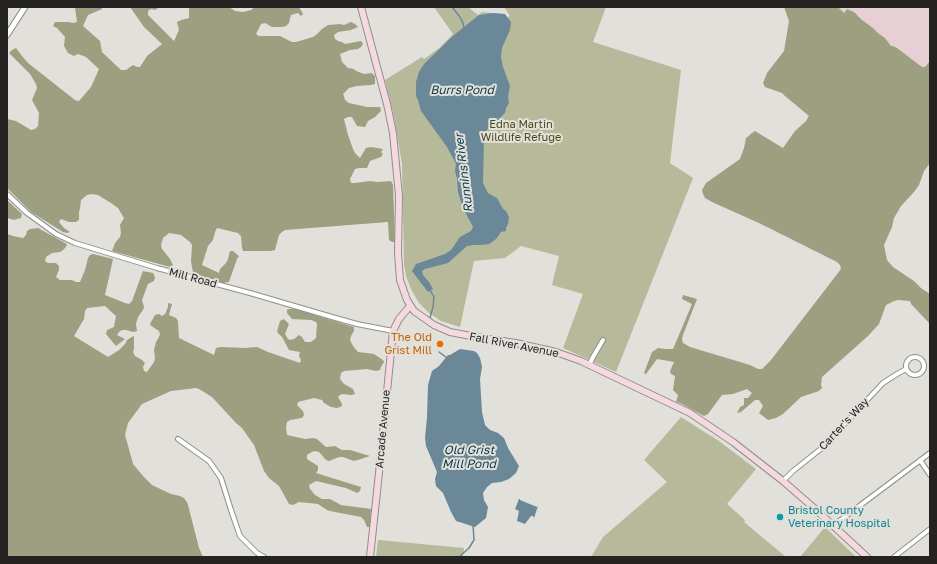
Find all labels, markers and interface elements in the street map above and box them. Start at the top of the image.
water label: Burrs Pond [430,83,494,97]
park label: Edna Martin Wildlife Refuge [481,118,561,144]
water label: Runnins River [452,133,476,213]
street label: Mill Road [168,265,218,291]
street label: Fall River Avenue [468,330,560,360]
place label: The Old Grist Mill [385,331,432,357]
marker: The Old Grist Mill [435,339,445,349]
street label: Arcade Avenue [373,389,393,469]
street label: Carter's Way [816,395,872,453]
water label: Old Grist Mill Pond [442,443,496,471]
place label: Bristol County Veterinary Hospital [788,504,890,530]
marker: Bristol County Veterinary Hospital [775,512,785,522]

